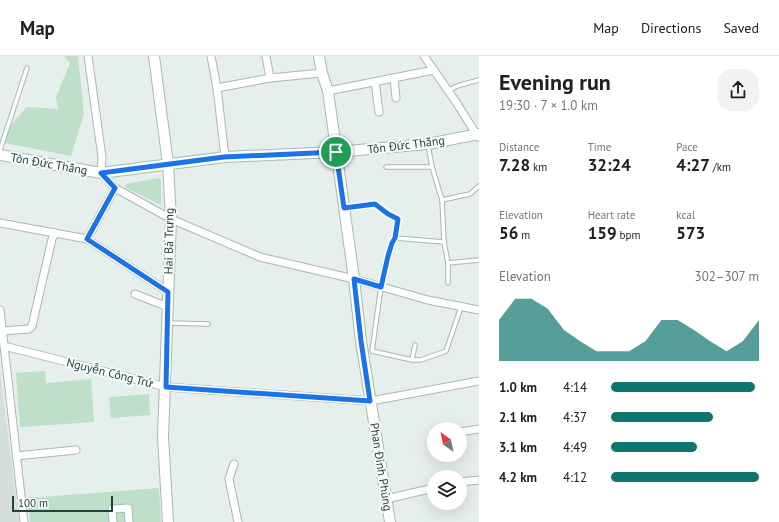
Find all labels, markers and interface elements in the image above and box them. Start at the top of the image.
text: Map [20,16,55,40]
text: Map [593,19,619,37]
text: Directions [641,19,701,37]
text: Saved [723,19,759,37]
text: Evening run [499,68,611,96]
button: share [717,69,759,111]
text: 19:30 · 7 × 1.0 km [499,97,598,114]
street label: Tôn Đức Thắng [366,132,445,157]
pin [319,135,353,169]
text: Distance [499,140,539,154]
text: Time [588,140,611,154]
text: Pace [676,140,698,154]
icon: arrive [325,141,347,163]
street label: Tôn Đức Thắng [10,149,89,178]
text: 7.28 [499,154,530,176]
text: 32:24 [588,154,631,176]
text: 4:27 [676,154,710,176]
text: km [530,160,547,174]
text: /km [710,160,731,174]
street label: Hai Bà Trưng [160,207,177,274]
text: Elevation [499,208,543,222]
text: Heart rate [588,208,635,222]
text: kcal [676,208,695,222]
text: 56 [499,222,518,244]
text: 159 [588,222,617,244]
text: 573 [676,222,705,244]
text: m [518,228,530,242]
text: bpm [617,228,640,242]
text: Elevation [499,268,551,285]
text: 302–307 m [695,268,759,285]
street label: Nguyễn Công Trứ [65,354,155,391]
text: 1.0 km [499,379,537,396]
text: 4:14 [563,379,587,396]
text: 2.1 km [499,409,537,426]
text: 4:37 [563,409,587,426]
street label: Phan Đình Phùng [367,422,396,512]
north arrow [427,422,467,462]
map controls [427,422,467,510]
text: 3.1 km [499,439,537,456]
text: 4:49 [563,439,587,456]
text: 4.2 km [499,469,537,486]
text: 4:12 [563,469,587,486]
button: layers [427,470,467,510]
scale bar [12,494,113,513]
text: 100 m [18,496,48,510]

